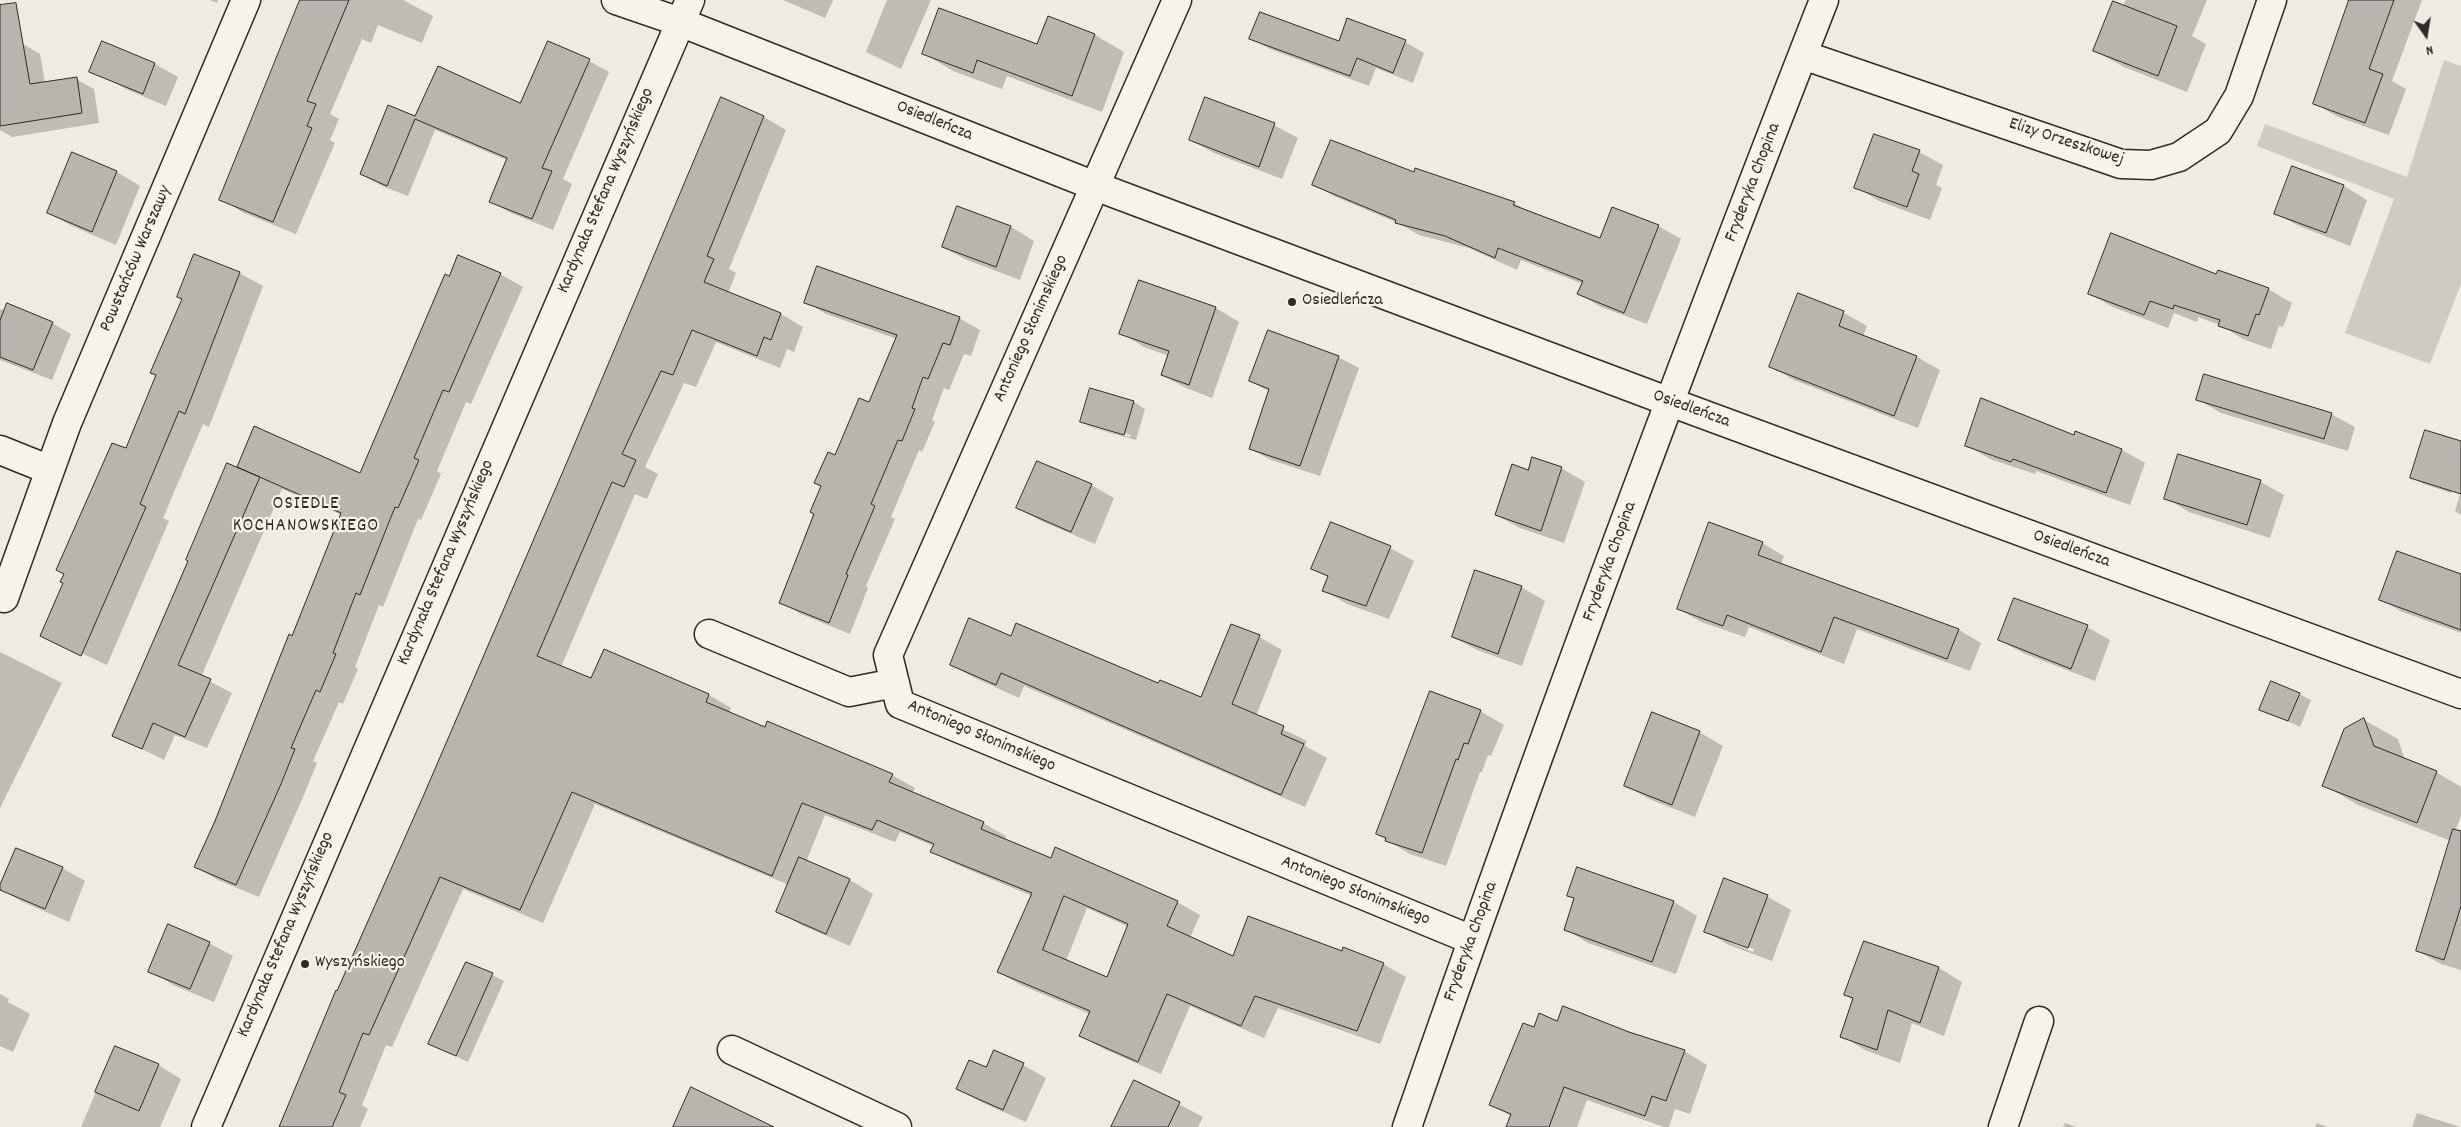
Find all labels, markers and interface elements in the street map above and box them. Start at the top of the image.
north arrow [2401,10,2451,60]
text: N [2424,39,2435,60]
street label: Kardynała Stefana Wyszyńskiego [554,85,660,297]
street label: Osiedleńcza [893,97,975,147]
street label: Elizy Orzeszkowej [2006,114,2126,172]
street label: Fryderyka Chopina [1721,120,1787,246]
street label: Powstańców Warszawy [96,183,178,335]
street label: Antoniego Słonimskiego [990,252,1074,406]
place label: Osiedleńcza [1302,291,1383,313]
marker: Osiedleńcza [1286,296,1298,308]
street label: Osiedleńcza [1649,386,1733,434]
street label: Kardynała Stefana Wyszyńskiego [394,457,500,669]
district label: OSIEDLE KOCHANOWSKIEGO [231,494,381,538]
street label: Fryderyka Chopina [1579,499,1643,625]
street label: Osiedleńcza [2029,526,2113,574]
street label: Antoniego Słonimskiego [904,696,1058,778]
street label: Kardynała Stefana Wyszyńskiego [234,829,340,1041]
street label: Antoniego Słonimskiego [1277,852,1433,932]
street label: Fryderyka Chopina [1440,879,1504,1005]
place label: Wyszyńskiego [315,953,405,975]
marker: Wyszyńskiego [299,958,311,970]

